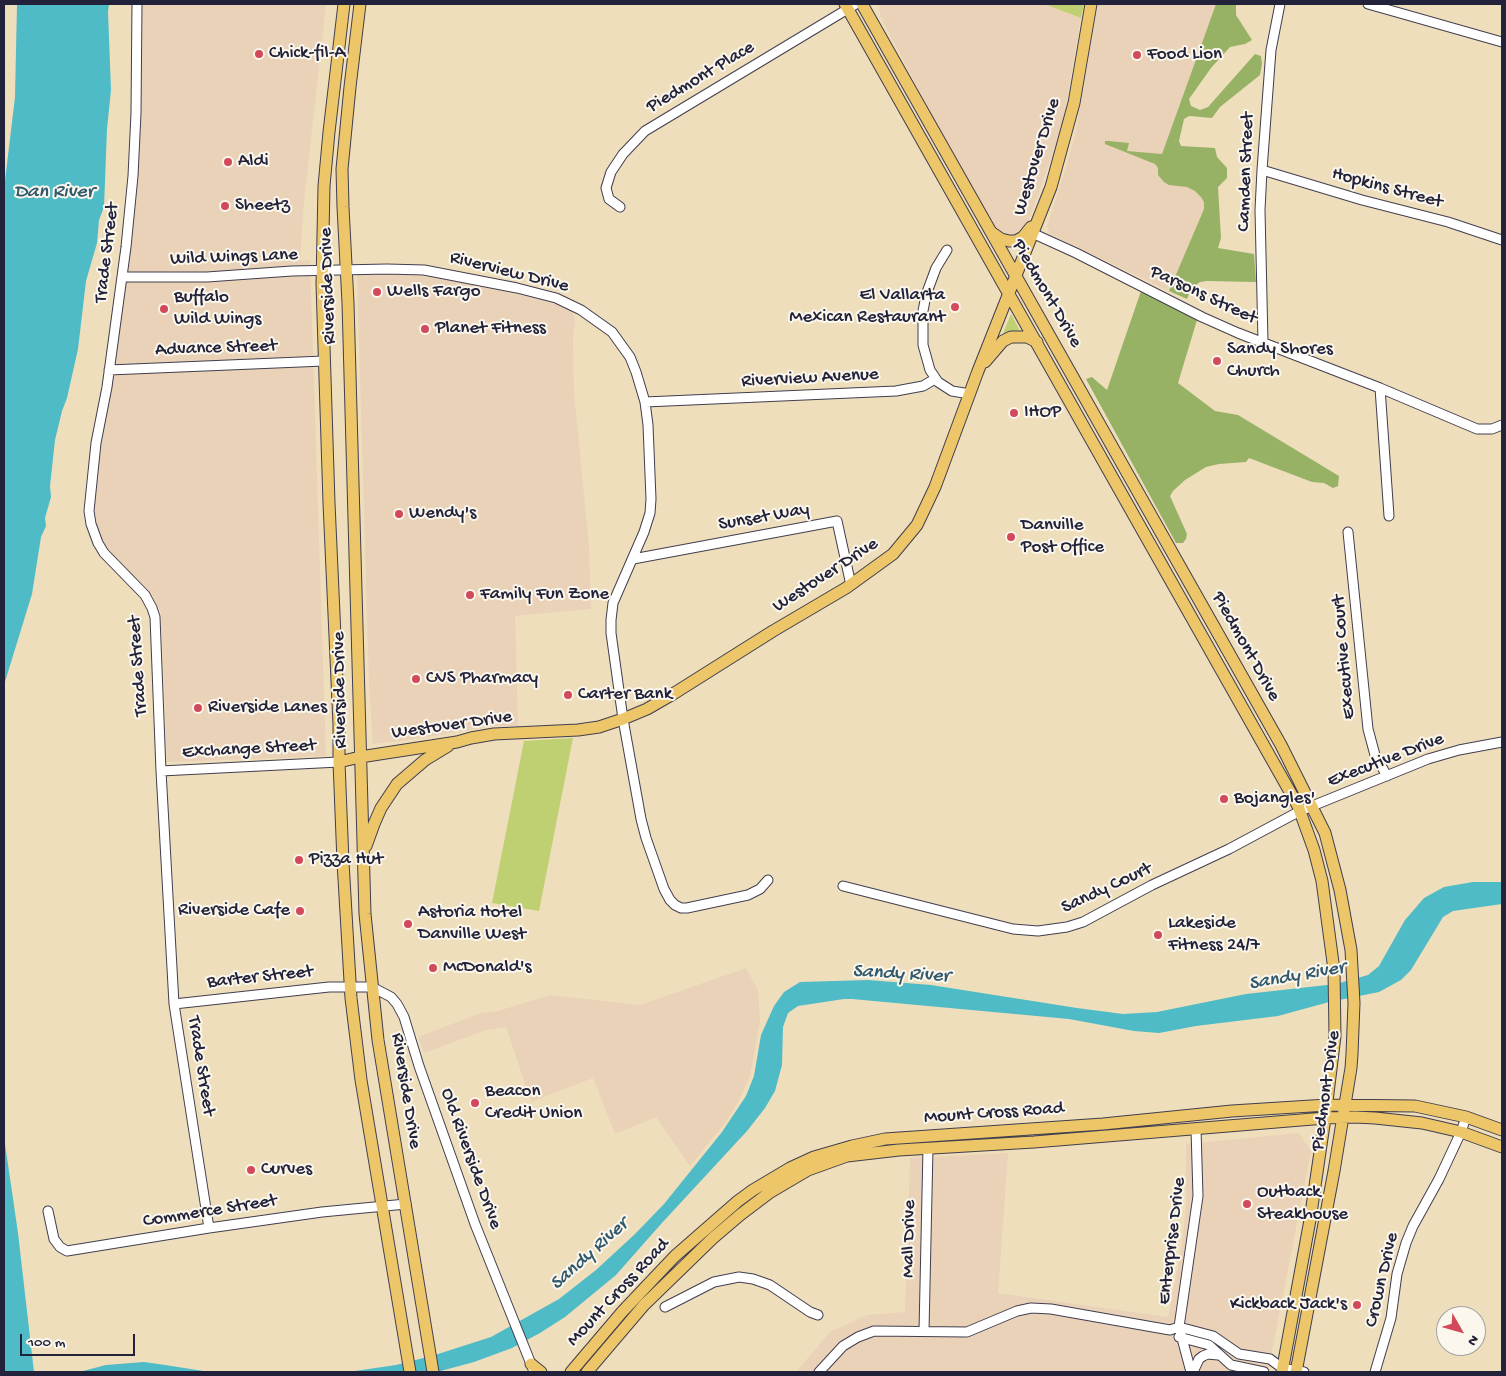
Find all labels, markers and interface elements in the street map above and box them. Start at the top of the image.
street label: Piedmont Place [643,37,759,119]
place label: Chick-fil-A [269,43,346,65]
place label: Food Lion [1147,44,1222,66]
marker: Chick-fil-A [253,48,265,60]
marker: Food Lion [1131,49,1143,61]
street label: Westover Drive [1009,96,1067,218]
street label: Camden Street [1234,112,1260,232]
place label: Aldi [238,151,269,173]
marker: Aldi [222,156,234,168]
street label: Hopkins Street [1329,163,1445,215]
water label: Dan River [14,181,94,205]
place label: Sheetz [235,195,290,217]
marker: Sheetz [219,200,231,212]
street label: Trade Street [91,202,125,304]
street label: Riverside Drive [316,227,342,345]
street label: Piedmont Drive [1006,236,1086,352]
street label: Wild Wings Lane [170,244,298,272]
street label: Riverview Drive [447,247,571,299]
street label: Parsons Street [1146,261,1260,331]
place label: Wells Fargo [387,281,480,303]
place label: El Vallarta Mexican Restaurant [789,285,945,329]
marker: Wells Fargo [371,286,383,298]
place label: Buffalo Wild Wings [174,287,261,331]
marker: El Vallarta Mexican Restaurant [949,301,961,313]
marker: Buffalo Wild Wings [158,303,170,315]
place label: Planet Fitness [435,318,546,340]
marker: Planet Fitness [419,323,431,335]
street label: Advance Street [155,335,277,363]
place label: Sandy Shores Church [1227,339,1333,383]
marker: Sandy Shores Church [1211,355,1223,367]
street label: Riverview Avenue [741,364,879,394]
place label: IHOP [1024,402,1061,424]
marker: IHOP [1008,407,1020,419]
street label: Sunset Way [717,499,811,537]
place label: Wendy's [409,503,476,525]
marker: Wendy's [393,508,405,520]
place label: Danville Post Office [1021,515,1104,559]
marker: Danville Post Office [1005,531,1017,543]
street label: Westover Drive [769,533,883,619]
place label: Family Fun Zone [480,584,609,606]
street label: Piedmont Drive [1206,588,1284,706]
marker: Family Fun Zone [464,589,476,601]
street label: Executive Court [1328,594,1362,720]
street label: Trade Street [124,615,154,717]
street label: Riverside Drive [329,631,353,749]
place label: CVS Pharmacy [426,668,538,690]
marker: CVS Pharmacy [410,673,422,685]
place label: Carter Bank [578,684,672,706]
marker: Carter Bank [562,689,574,701]
place label: Riverside Lanes [208,697,327,719]
marker: Riverside Lanes [192,702,204,714]
street label: Westover Drive [390,706,514,746]
street label: Executive Drive [1325,728,1447,794]
street label: Exchange Street [182,735,316,765]
place label: Bojangles' [1234,788,1315,810]
marker: Bojangles' [1218,793,1230,805]
place label: Pizza Hut [309,849,383,871]
marker: Pizza Hut [293,854,305,866]
street label: Sandy Court [1058,858,1156,920]
place label: Riverside Cafe [178,900,290,922]
place label: Astoria Hotel Danville West [418,902,526,946]
marker: Riverside Cafe [294,905,306,917]
place label: Lakeside Fitness 24/7 [1168,913,1260,957]
marker: Astoria Hotel Danville West [402,918,414,930]
marker: Lakeside Fitness 24/7 [1152,929,1164,941]
place label: McDonald's [443,957,532,979]
water label: Sandy River [1247,957,1347,997]
water label: Sandy River [852,960,950,990]
street label: Barter Street [206,961,314,995]
marker: McDonald's [427,962,439,974]
street label: Trade Street [181,1014,219,1118]
street label: Piedmont Drive [1307,1029,1347,1153]
street label: Riverside Drive [385,1031,425,1151]
place label: Beacon Credit Union [485,1081,582,1125]
street label: Old Riverside Drive [434,1085,506,1233]
marker: Beacon Credit Union [469,1097,481,1109]
street label: Mount Cross Road [923,1098,1065,1130]
place label: Curves [261,1159,312,1181]
marker: Curves [245,1164,257,1176]
street label: Enterprise Drive [1154,1176,1192,1306]
place label: Outback Steakhouse [1257,1182,1348,1226]
street label: Commerce Street [141,1190,279,1234]
marker: Outback Steakhouse [1241,1198,1253,1210]
street label: Mall Drive [898,1200,922,1278]
water label: Sandy River [546,1214,634,1296]
street label: Crown Drive [1361,1230,1405,1330]
street label: Mount Cross Road [563,1234,675,1352]
place label: Kickback Jack's [1230,1294,1347,1316]
marker: Kickback Jack's [1351,1299,1363,1311]
north arrow [1436,1306,1486,1356]
scale bar [22,1324,138,1356]
text: N [1463,1331,1482,1349]
text: 100 m [28,1334,65,1352]

